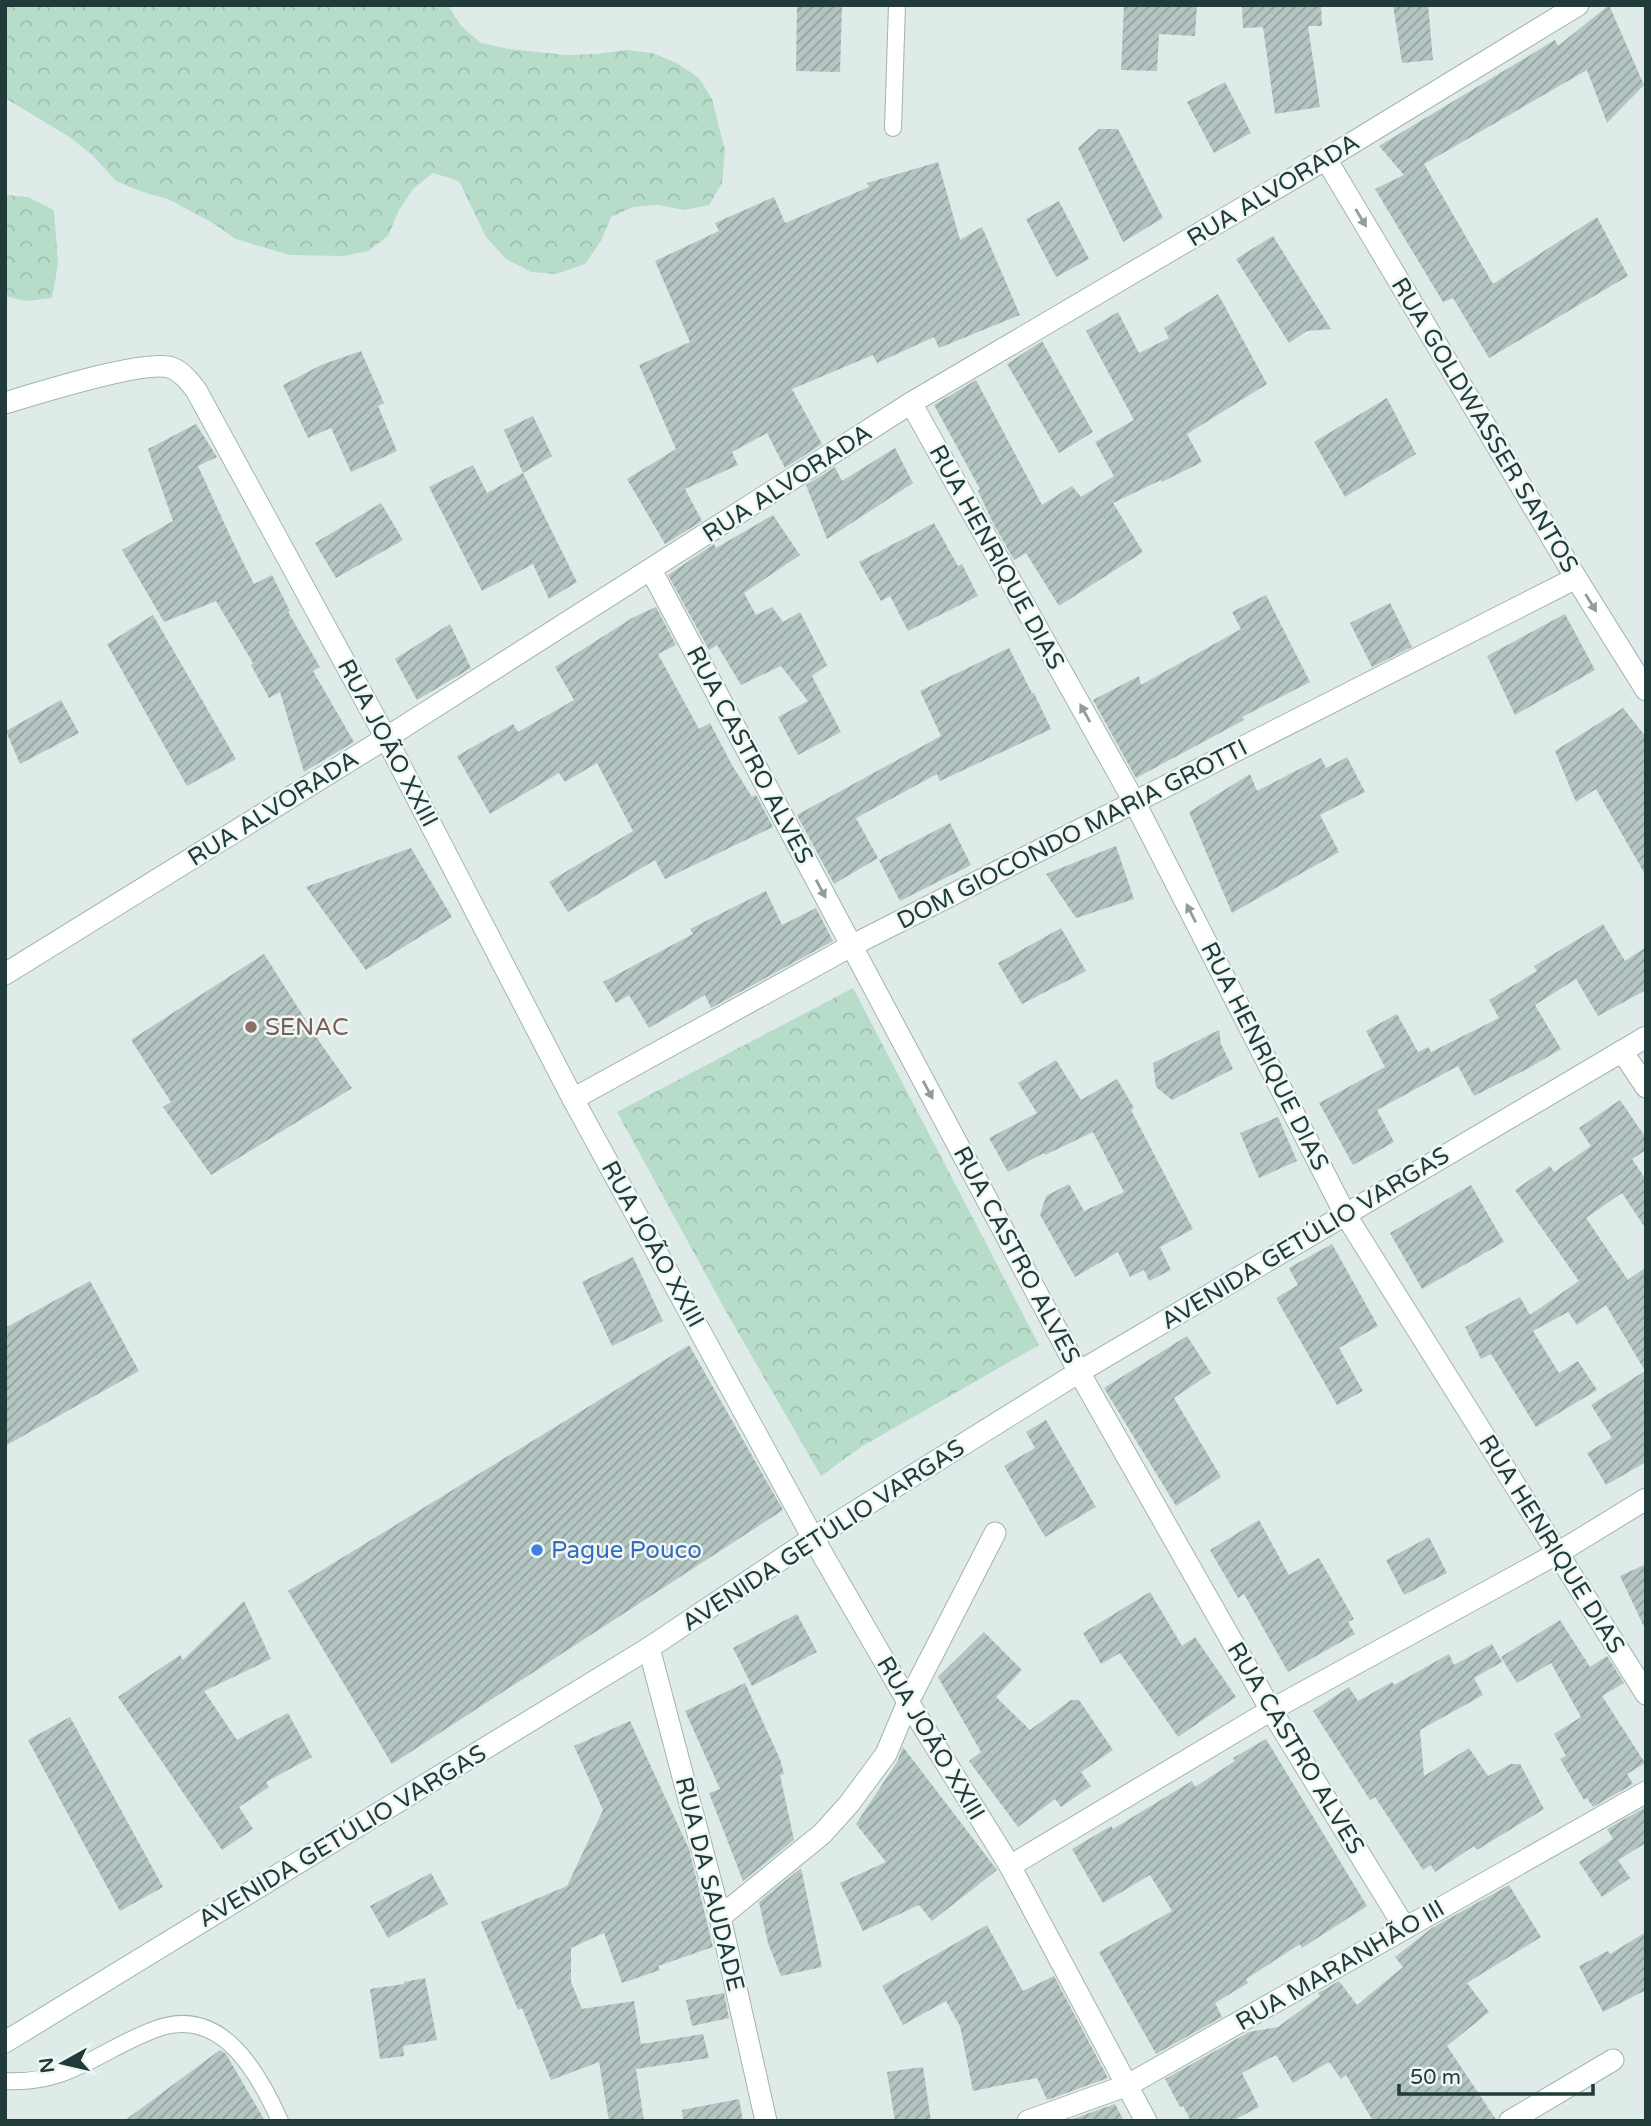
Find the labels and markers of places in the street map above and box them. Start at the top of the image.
place label: SENAC [265,1013,349,1042]
marker: SENAC [243,1019,259,1035]
place label: Pague Pouco [551,1536,702,1565]
marker: Pague Pouco [529,1542,545,1558]

